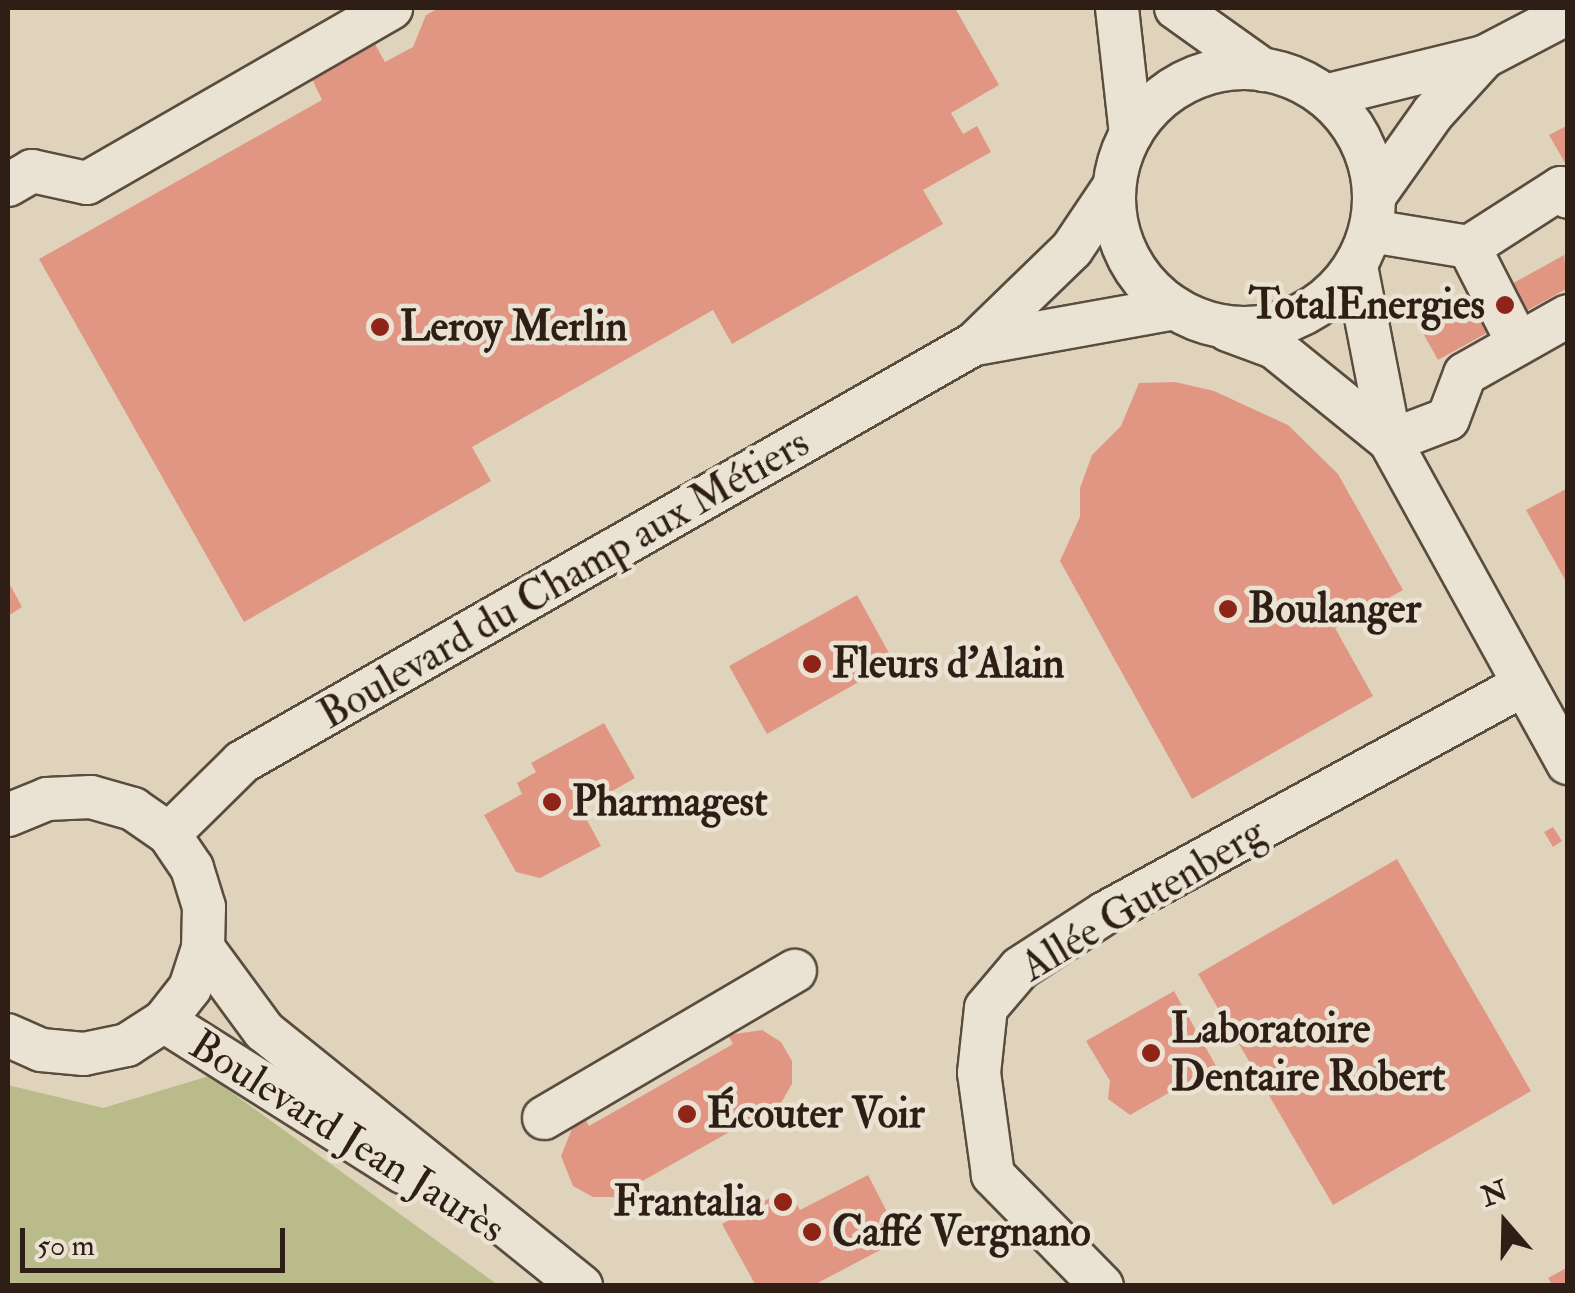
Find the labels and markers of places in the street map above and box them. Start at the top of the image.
place label: TotalEnergies [1249,280,1485,330]
marker: TotalEnergies [1494,294,1516,316]
place label: Leroy Merlin [400,302,627,352]
marker: Leroy Merlin [369,316,391,338]
place label: Boulanger [1248,584,1421,634]
marker: Boulanger [1217,598,1239,620]
place label: Fleurs d'Alain [832,639,1064,689]
marker: Fleurs d'Alain [801,653,823,675]
place label: Pharmagest [572,777,768,827]
marker: Pharmagest [541,791,563,813]
place label: Laboratoire Dentaire Robert [1171,1004,1445,1102]
marker: Laboratoire Dentaire Robert [1140,1042,1162,1064]
place label: Écouter Voir [707,1089,925,1139]
marker: Écouter Voir [676,1103,698,1125]
place label: Frantalia [613,1177,763,1227]
marker: Frantalia [772,1191,794,1213]
place label: Caffé Vergnano [832,1207,1091,1257]
marker: Caffé Vergnano [801,1221,823,1243]

